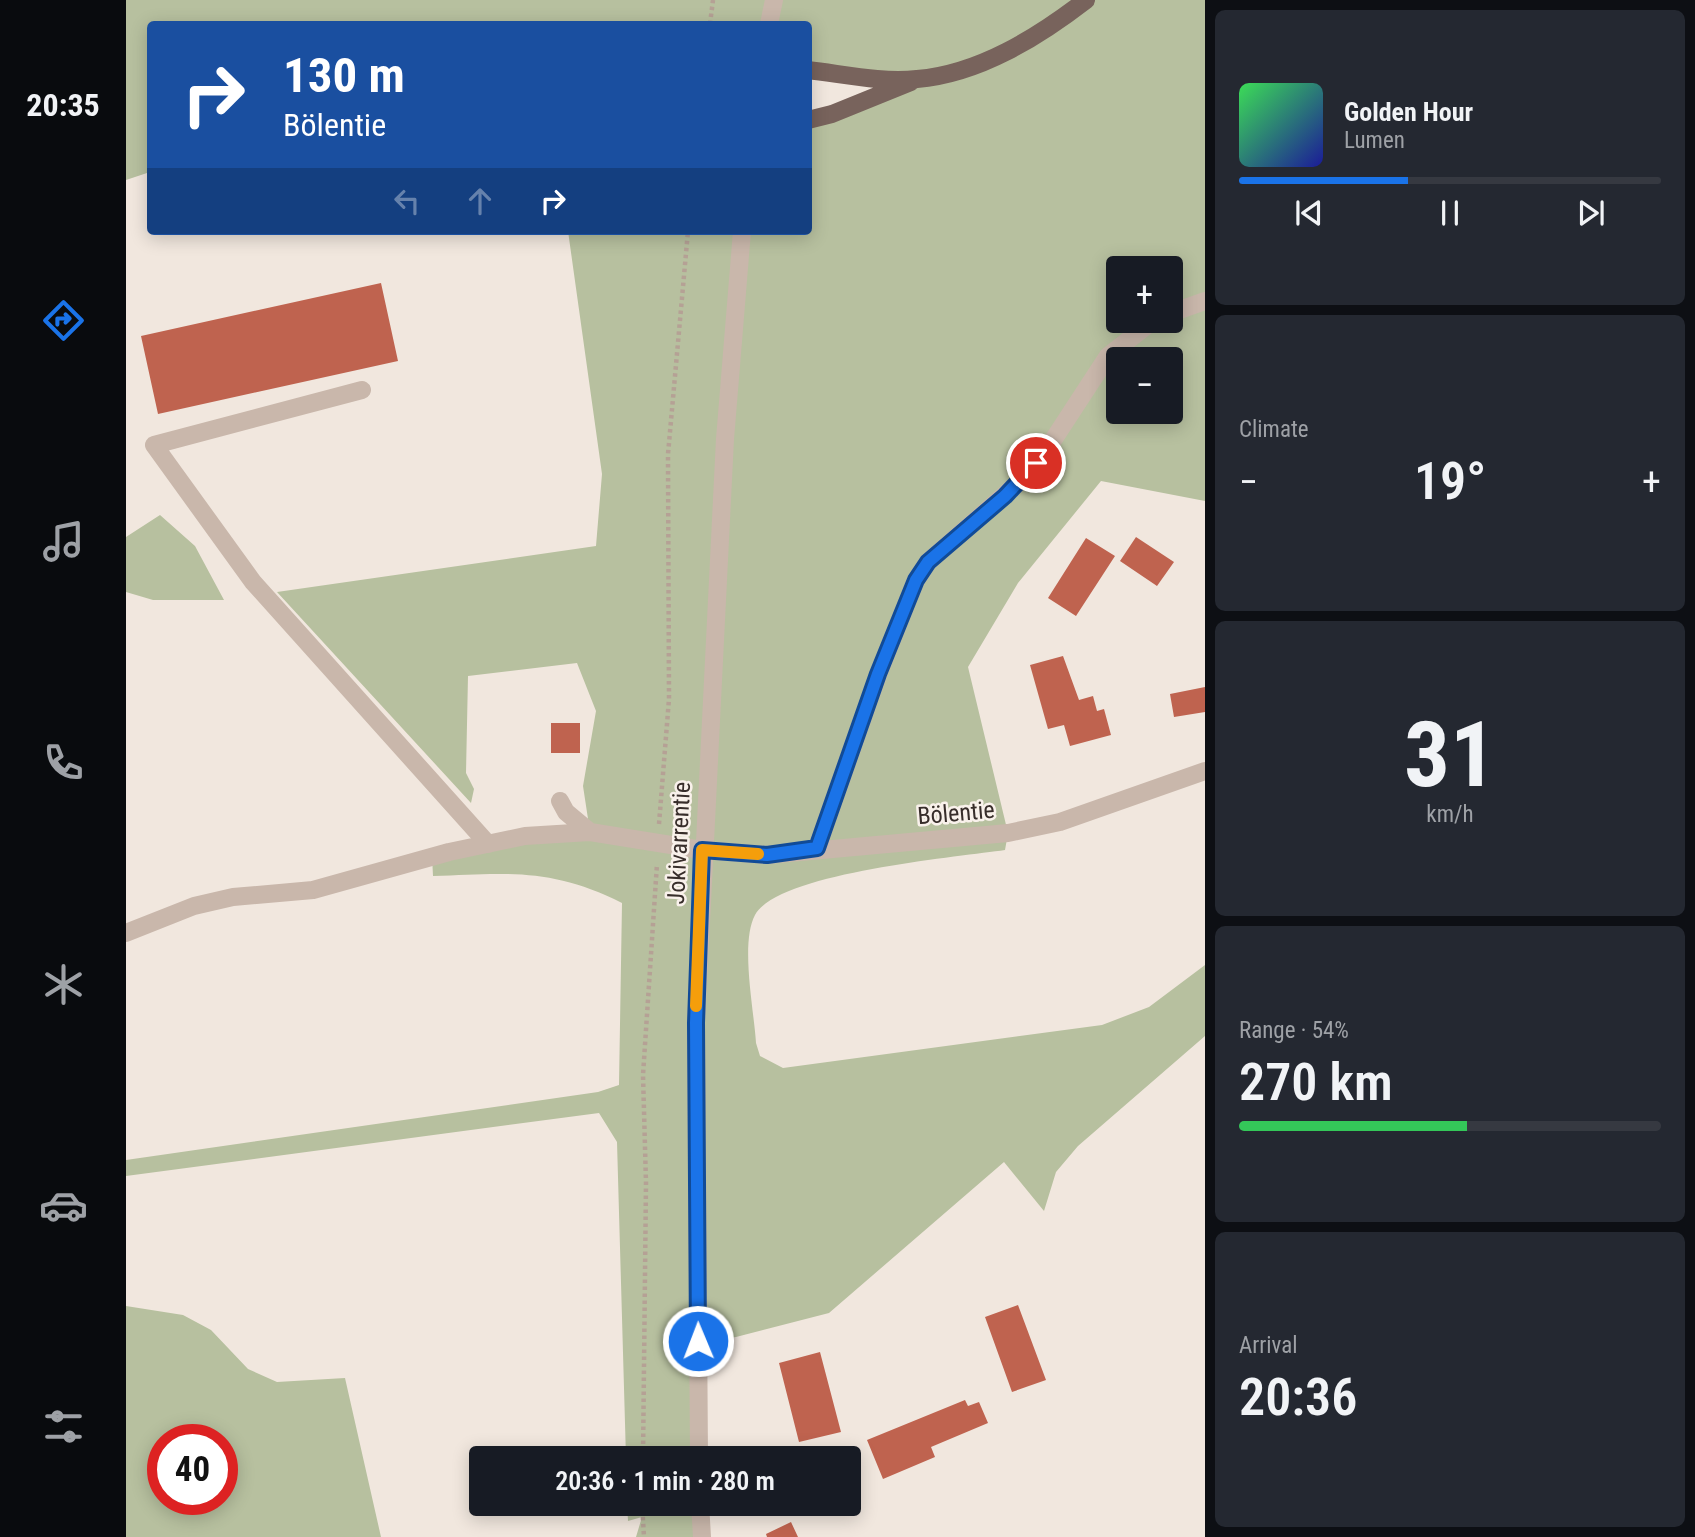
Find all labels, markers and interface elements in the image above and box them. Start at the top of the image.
text: 130 m [283,47,405,104]
icon: right [168,49,259,140]
text: 20:35 [26,86,100,124]
text: Golden Hour [1344,97,1473,127]
text: Bölentie [283,106,386,144]
text: Lumen [1344,127,1405,154]
icon: left [388,182,426,220]
icon: ahead [461,182,499,220]
icon: right [534,182,572,220]
icon: previous [1290,194,1328,232]
icon: pause [1431,194,1469,232]
icon: next [1572,194,1610,232]
map controls [1106,256,1183,424]
button: + [1106,256,1183,333]
icon: directions [39,296,88,345]
button: − [1106,347,1183,424]
text: Climate [1239,416,1309,443]
pin [1006,433,1066,493]
icon: arrive [1017,444,1055,482]
text: 19° [1414,451,1486,512]
text: − [1239,460,1258,504]
text: + [1642,460,1661,504]
icon: music [39,517,88,566]
text: 31 [1404,702,1496,808]
icon: phone [39,738,88,787]
street label: Jokivarrentie [662,781,696,905]
street label: Bölentie [916,796,996,830]
text: km/h [1426,801,1474,828]
icon: climate [39,960,88,1009]
text: Range · 54% [1239,1017,1349,1044]
text: 270 km [1239,1052,1393,1113]
icon: car [39,1181,88,1230]
position arrow [661,1304,735,1378]
text: Arrival [1239,1332,1298,1359]
text: 20:36 [1239,1367,1357,1428]
icon: filters [39,1402,88,1451]
speed limit sign: 40 [147,1424,238,1515]
text: 20:36 · 1 min · 280 m [555,1466,775,1496]

